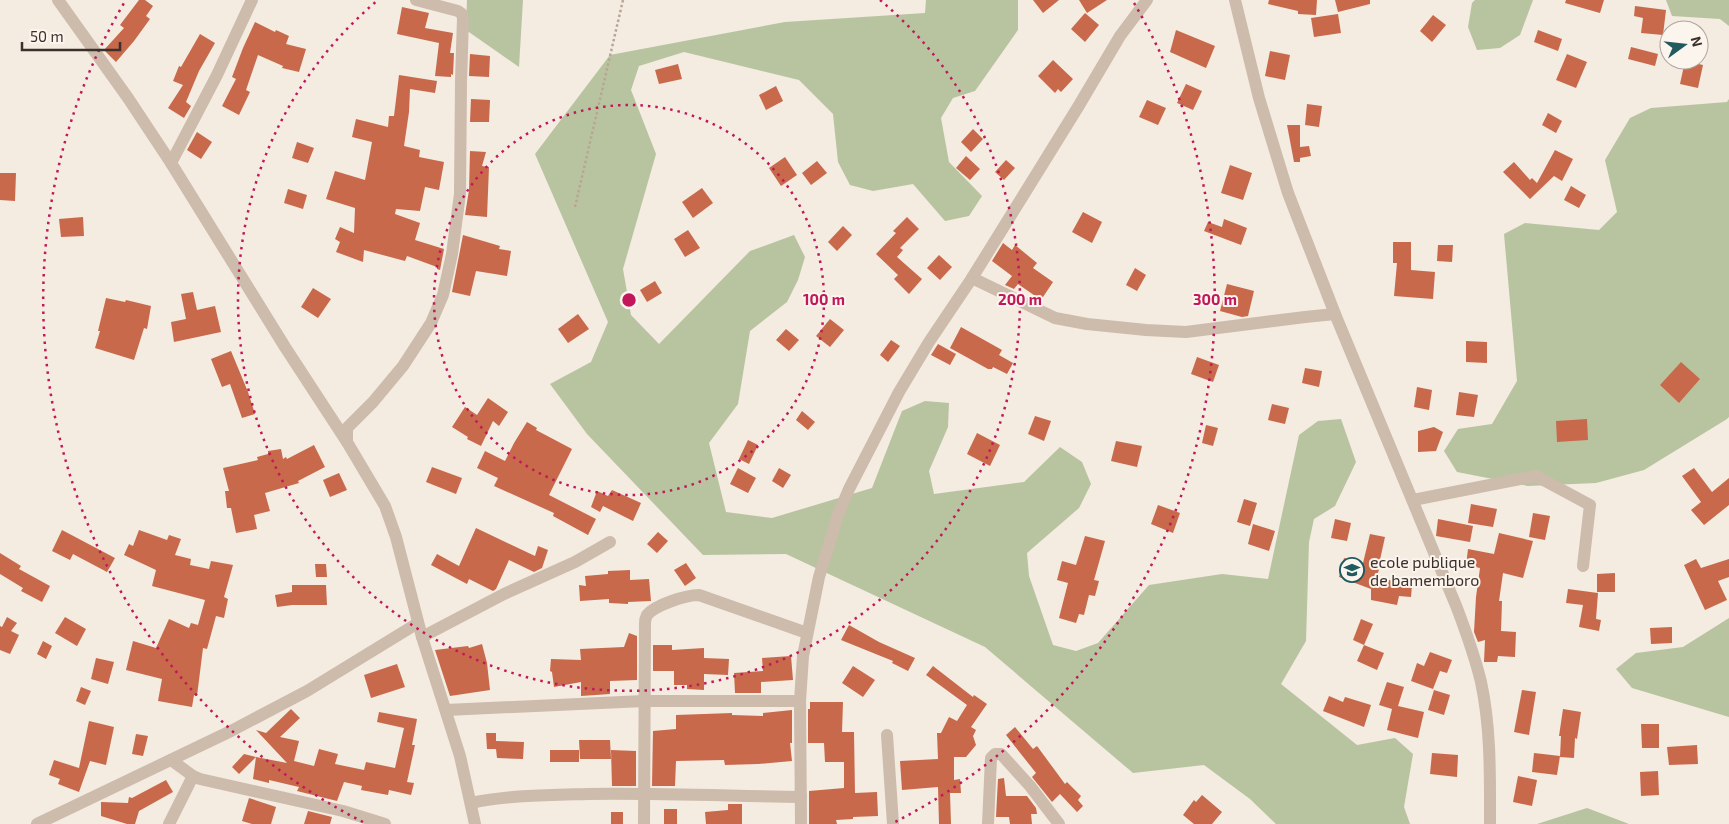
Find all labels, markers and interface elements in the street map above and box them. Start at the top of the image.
scale bar [22,20,120,52]
north arrow [1659,20,1709,70]
text: 50 m [30,27,64,45]
text: N [1688,34,1707,49]
text: 100 m [803,290,845,308]
text: 200 m [998,290,1042,308]
text: 300 m [1193,290,1237,308]
centre of rings [620,291,638,309]
place label: ecole publique de bamemboro [1370,552,1479,589]
school or university icon: ecole publique de bamemboro [1339,557,1365,583]

